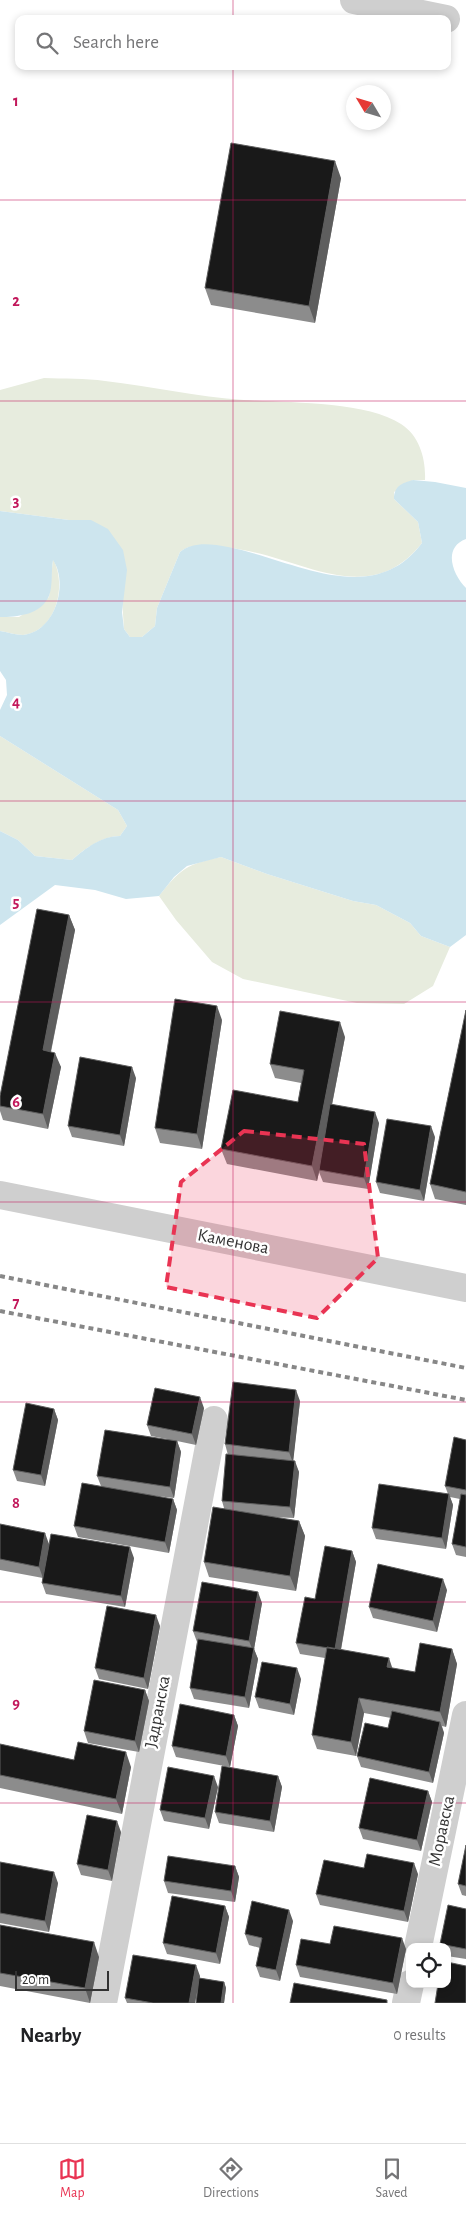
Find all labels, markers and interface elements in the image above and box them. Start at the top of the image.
search box [15,15,451,70]
icon: search [33,29,61,57]
text: Search here [73,33,159,52]
north arrow [346,85,391,130]
text: 1 [13,93,19,109]
text: 2 [12,293,20,309]
text: 3 [13,493,20,509]
text: 4 [12,694,20,710]
text: 5 [13,894,20,910]
text: 6 [12,1094,20,1110]
street label: Каменова [196,1226,270,1258]
text: 7 [13,1295,20,1311]
text: 8 [12,1495,20,1511]
street label: Јадранска [142,1674,174,1750]
text: 9 [12,1695,20,1711]
street label: Моравска [426,1794,458,1868]
map controls [406,1943,451,1988]
button: locate [406,1943,451,1988]
scale bar [15,1968,109,1991]
text: 20 m [22,1973,49,1987]
text: Nearby [20,2025,81,2046]
text: 0 results [393,2027,446,2043]
tab: Map [58,2155,86,2202]
tab: Directions [203,2155,259,2202]
tab: Saved [376,2155,408,2202]

